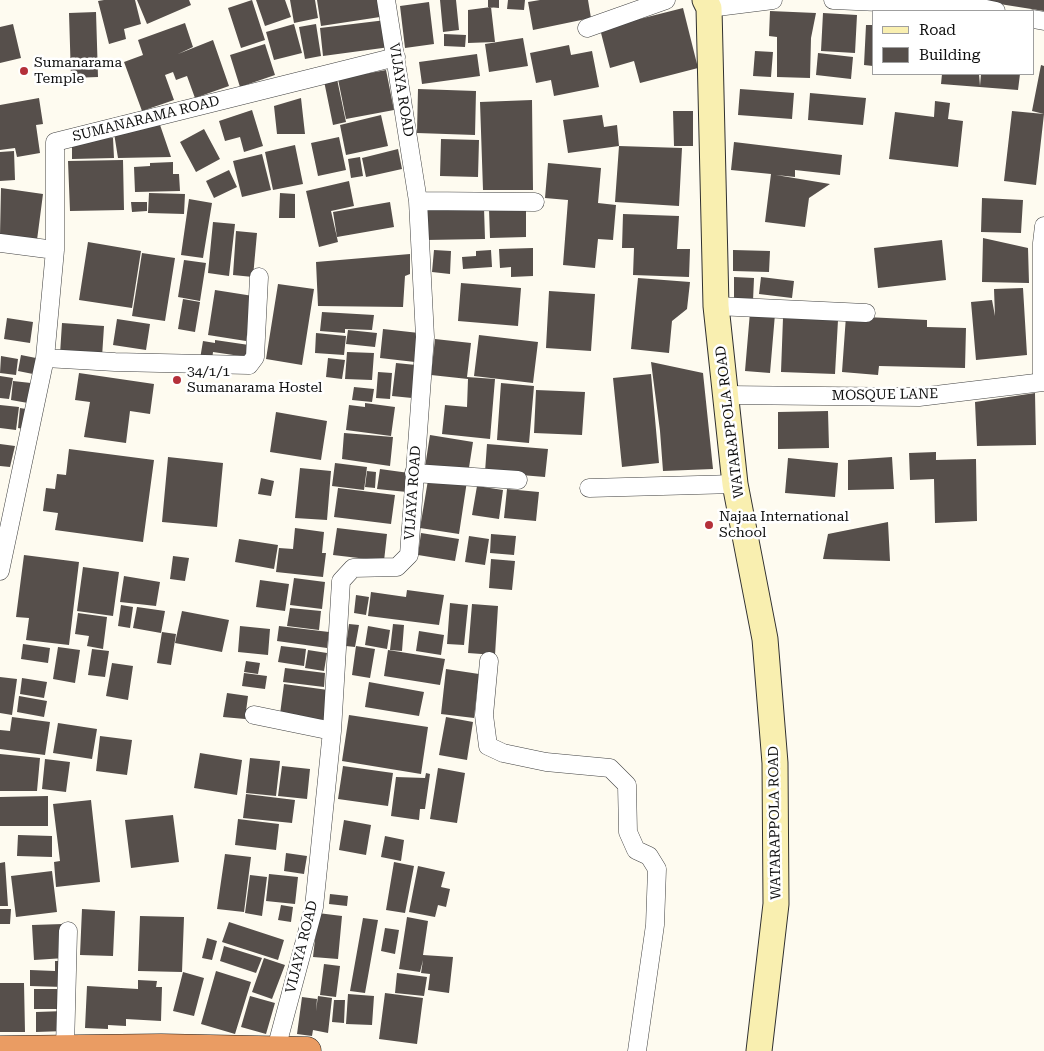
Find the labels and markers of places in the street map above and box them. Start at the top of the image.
place label: Sumanarama Temple [34,55,122,88]
marker: Sumanarama Temple [18,65,30,77]
place label: 34/1/1 Sumanarama Hostel [187,364,322,397]
marker: 34/1/1 Sumanarama Hostel [171,374,183,386]
place label: Najaa International School [719,509,849,542]
marker: Najaa International School [703,519,715,531]

